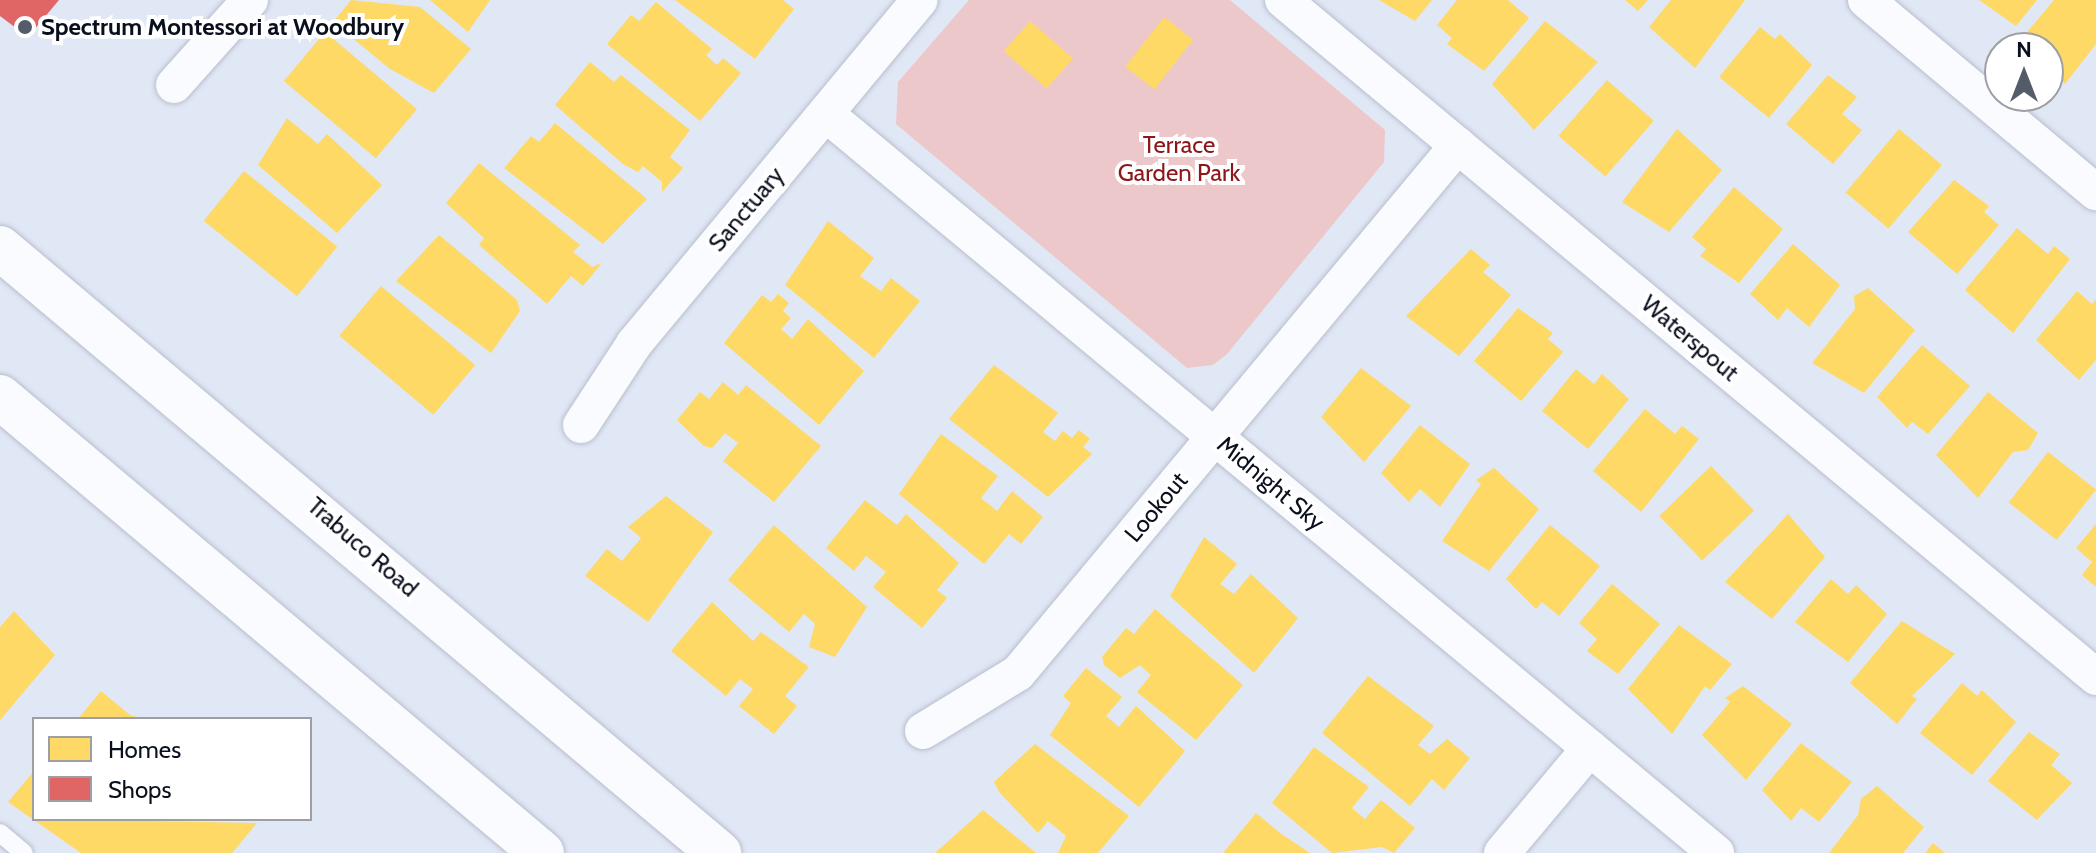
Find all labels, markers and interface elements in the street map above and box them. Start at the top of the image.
place label: Spectrum Montessori at Woodbury [41,13,404,41]
marker: Spectrum Montessori at Woodbury [16,18,34,36]
north arrow [1984,32,2064,112]
text: N [2016,36,2032,63]
park label: Terrace Garden Park [1118,131,1240,187]
street label: Sanctuary [702,161,790,257]
street label: Waterspout [1636,289,1744,387]
street label: Midnight Sky [1212,430,1330,536]
street label: Lookout [1119,466,1193,548]
street label: Trabuco Road [302,491,424,603]
legend [32,717,312,821]
text: Homes [108,735,181,764]
text: Shops [108,775,171,804]

